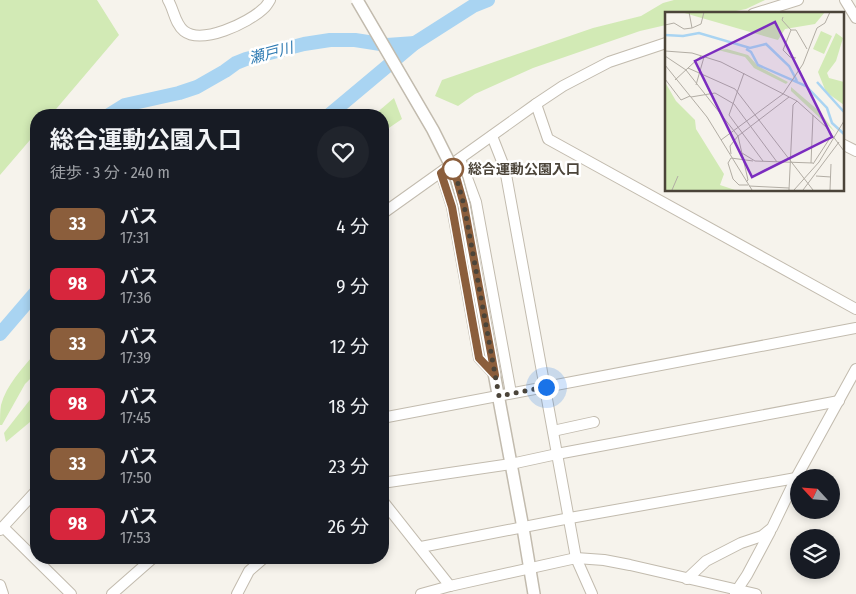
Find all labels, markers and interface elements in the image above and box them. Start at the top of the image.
inset map [665,12,844,191]
water label: 瀬戸川 [247,38,297,68]
text: 総合運動公園入口 [50,126,242,154]
button: heart [317,126,369,178]
marker: 総合運動公園入口 [442,158,464,180]
place label: 総合運動公園入口 [468,161,580,178]
text: 徒歩 · 3 分 · 240 m [50,163,170,182]
text: バス [120,205,158,228]
text: 33 [69,213,86,235]
text: 4 分 [336,215,369,238]
text: 17:31 [120,228,149,247]
text: バス [120,265,158,288]
text: 98 [68,273,87,295]
text: 9 分 [336,275,369,298]
text: 17:36 [120,288,151,307]
text: バス [120,325,158,348]
text: 33 [69,333,86,355]
text: 12 分 [330,335,369,358]
text: 17:39 [120,348,151,367]
your location [534,375,559,400]
text: バス [120,385,158,408]
text: 98 [68,393,87,415]
text: 18 分 [329,395,369,418]
text: 17:45 [120,408,151,427]
text: バス [120,445,158,468]
text: 33 [69,453,86,475]
text: 23 分 [329,455,369,478]
text: 17:50 [120,468,152,487]
north arrow [790,469,840,519]
map controls [790,469,840,579]
text: バス [120,505,158,528]
text: 98 [68,513,87,535]
text: 26 分 [328,515,369,538]
text: 17:53 [120,528,151,547]
button: layers [790,529,840,579]

